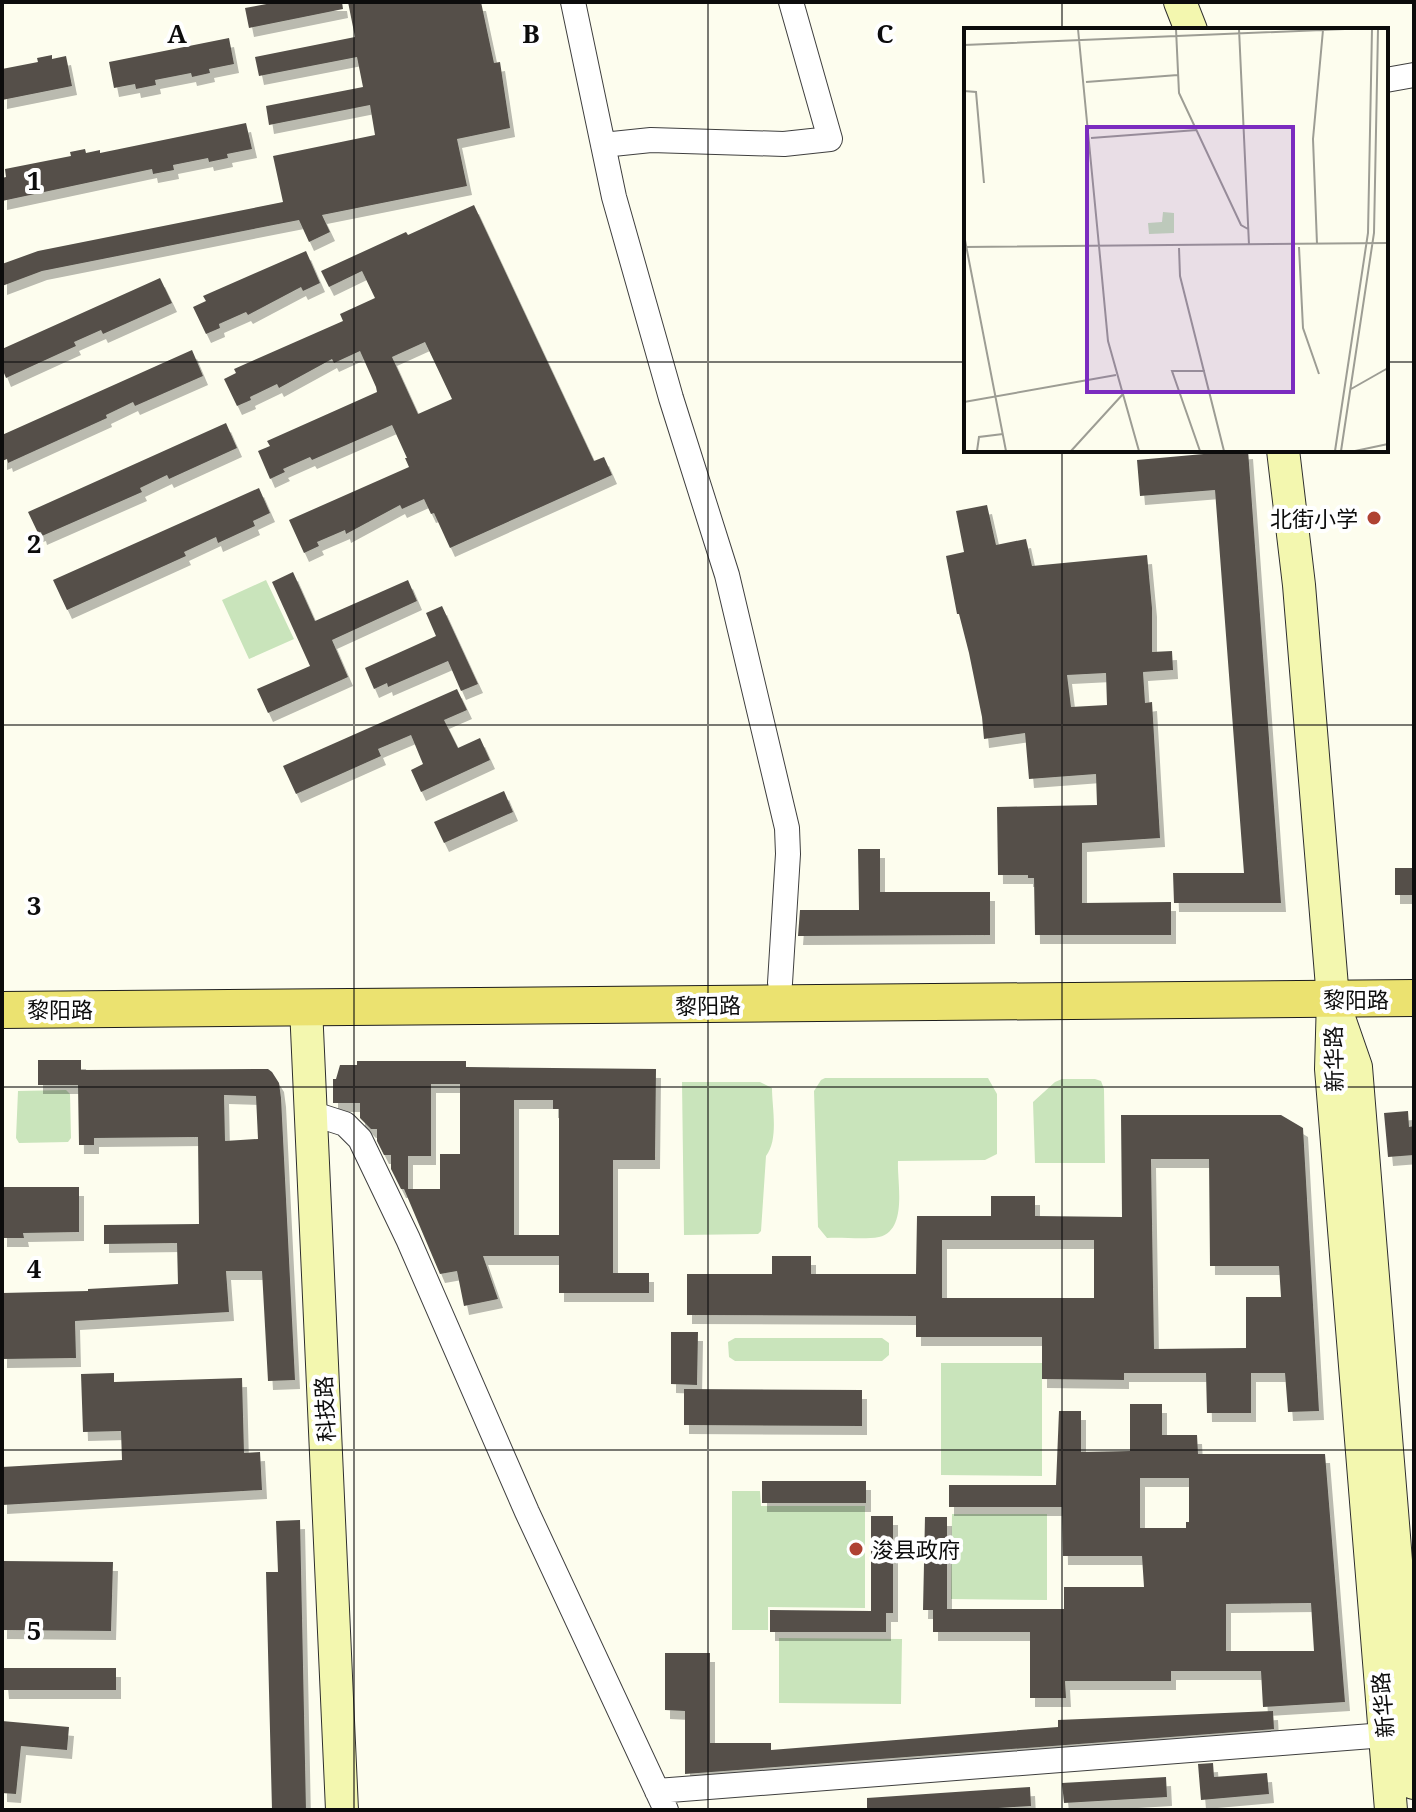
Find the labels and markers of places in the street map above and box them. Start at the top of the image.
place label: 北街小学 [1270,503,1358,533]
marker: 北街小学 [1365,509,1383,527]
place label: 浚县政府 [872,1534,960,1564]
marker: 浚县政府 [847,1540,865,1558]

